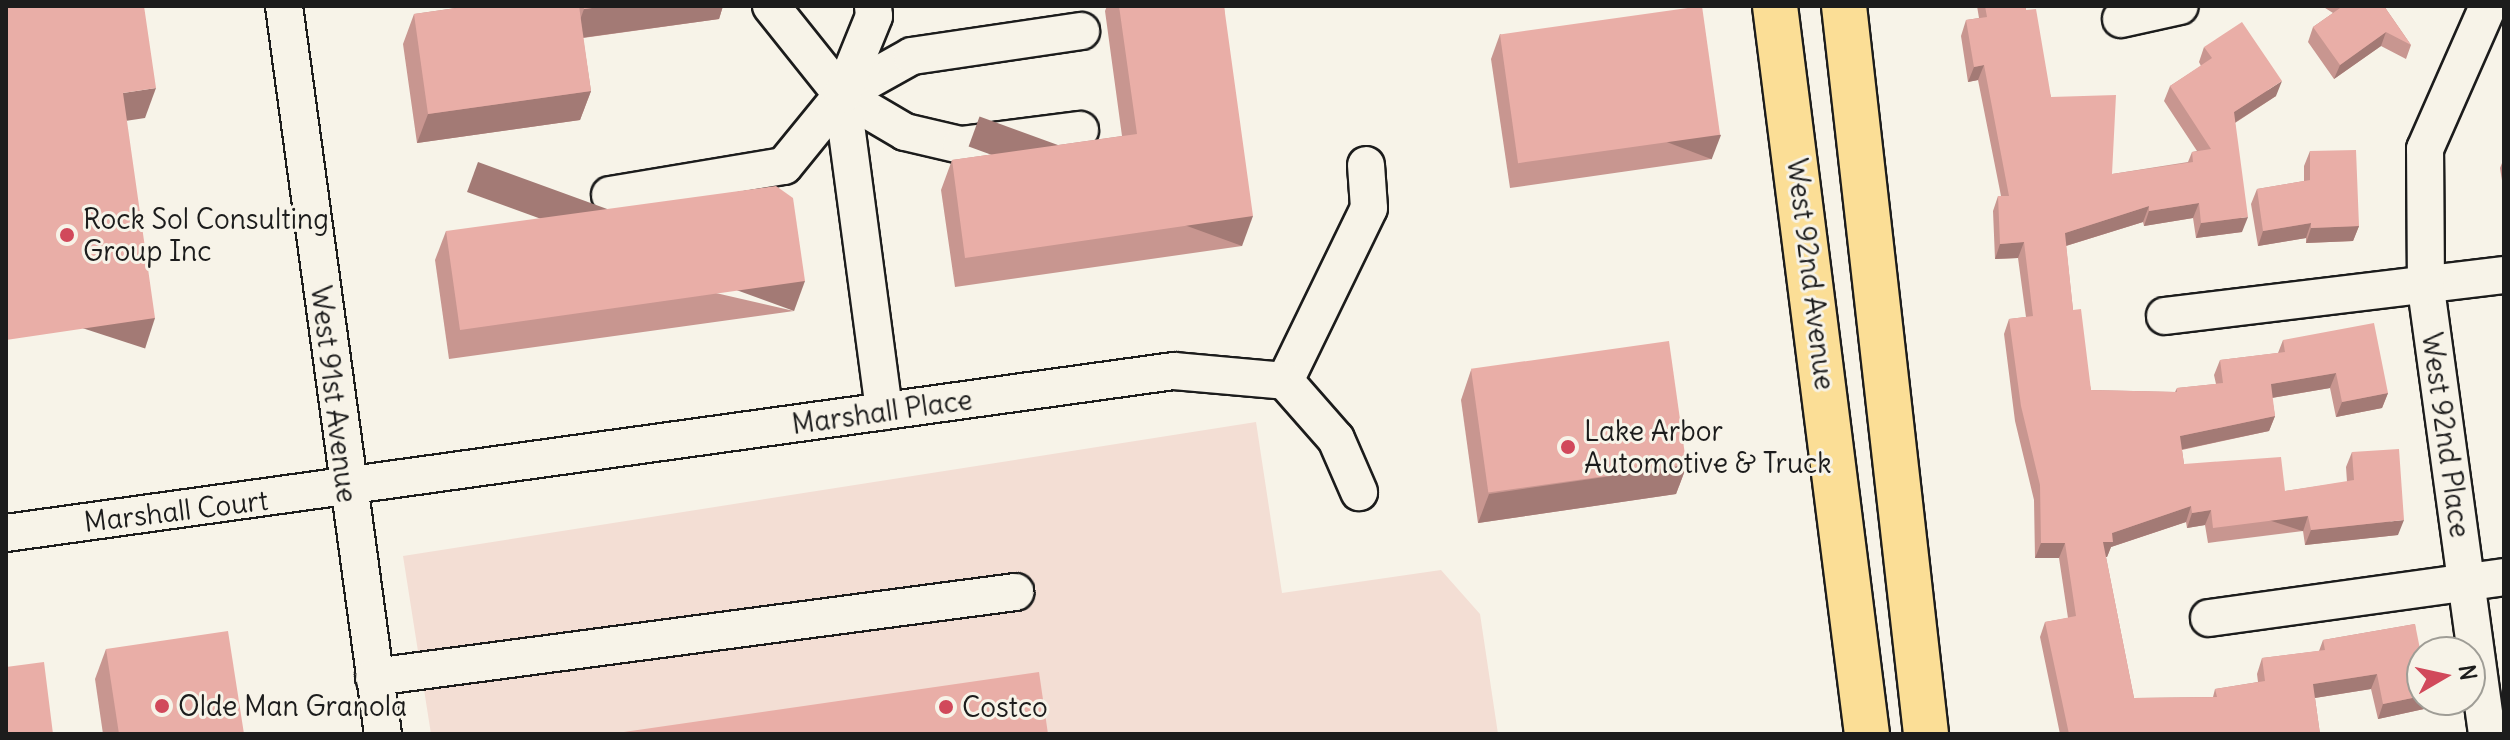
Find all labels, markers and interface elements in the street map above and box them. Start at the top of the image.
street label: West 92nd Avenue [1780,156,1842,392]
place label: Rock Sol Consulting Group Inc [83,202,329,268]
marker: Rock Sol Consulting Group Inc [58,226,76,244]
street label: West 91st Avenue [304,284,364,504]
street label: West 92nd Place [2415,330,2477,540]
street label: Marshall Place [790,383,974,441]
place label: Lake Arbor Automotive & Truck [1584,414,1832,480]
marker: Lake Arbor Automotive & Truck [1559,438,1577,456]
street label: Marshall Court [82,483,270,539]
north arrow [2406,636,2486,716]
text: N [2453,663,2483,682]
place label: Olde Man Granola [178,689,407,723]
place label: Costco [962,690,1048,724]
marker: Olde Man Granola [153,697,171,715]
marker: Costco [937,698,955,716]

